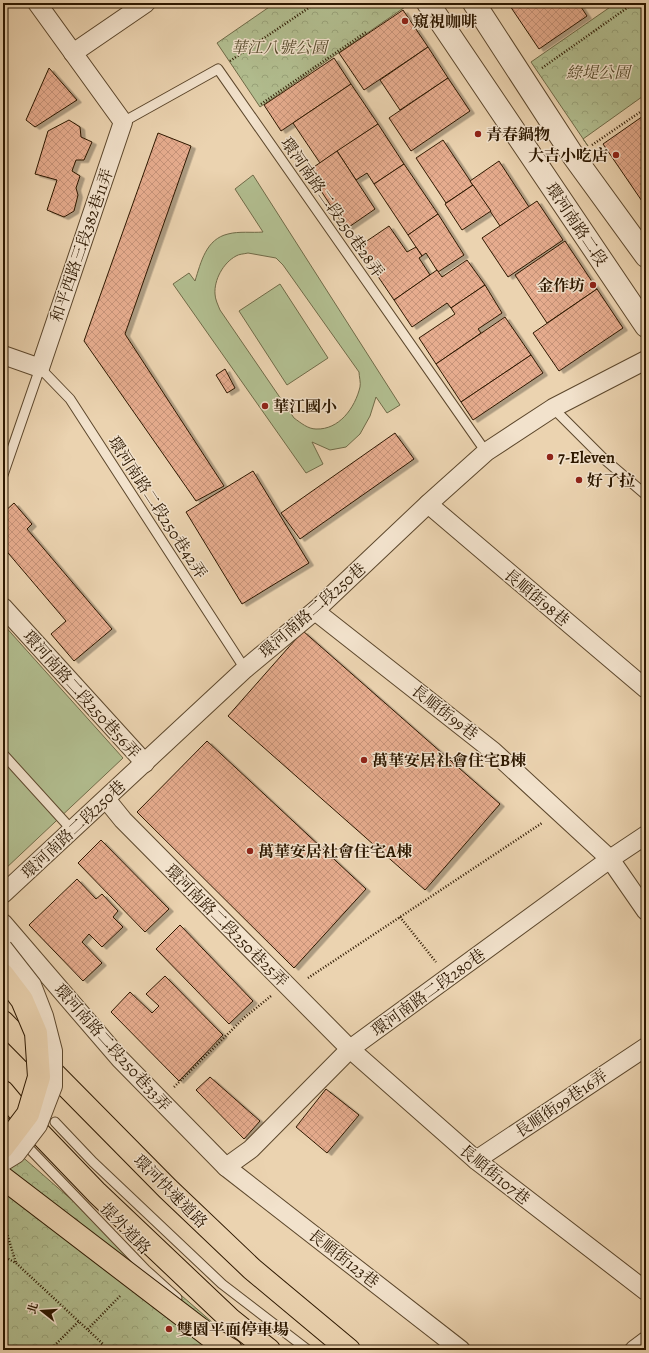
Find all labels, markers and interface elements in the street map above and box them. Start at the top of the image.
place label: 窺視咖啡 [413,11,477,33]
marker: 窺視咖啡 [400,16,410,26]
park label: 華江八號公園 [231,37,330,59]
park label: 綠堤公園 [566,62,633,84]
place label: 青春鍋物 [486,124,550,146]
marker: 青春鍋物 [473,129,483,139]
street label: 環河南路二段250巷28弄 [275,133,389,282]
place label: 大吉小吃店 [528,145,608,167]
marker: 大吉小吃店 [611,150,621,160]
street label: 和平西路三段382巷11弄 [45,166,119,325]
street label: 環河南路二段 [540,179,612,271]
place label: 金作坊 [537,275,585,297]
marker: 金作坊 [588,280,598,290]
place label: 華江國小 [273,396,337,418]
marker: 華江國小 [260,401,270,411]
street label: 環河南路二段250巷42弄 [103,432,212,583]
place label: 7-Eleven [558,447,615,469]
marker: 7-Eleven [545,452,555,462]
place label: 好了拉 [587,470,635,492]
marker: 好了拉 [574,475,584,485]
street label: 環河南路二段250巷 [254,558,371,663]
street label: 長順街98巷 [499,564,574,632]
street label: 環河南路二段250巷56弄 [18,626,145,763]
street label: 長順街99巷 [407,680,482,746]
place label: 萬華安居社會住宅B棟 [372,750,526,772]
marker: 萬華安居社會住宅B棟 [359,755,369,765]
street label: 環河南路二段250巷 [17,776,131,884]
place label: 萬華安居社會住宅A棟 [258,841,412,863]
marker: 萬華安居社會住宅A棟 [245,846,255,856]
street label: 環河南路二段250巷25弄 [160,859,293,992]
street label: 環河南路二段280巷 [367,944,490,1042]
street label: 環河南路二段250巷33弄 [49,979,175,1116]
street label: 長順街99巷16弄 [511,1065,612,1143]
street label: 長順街107巷 [455,1140,534,1210]
street label: 環河快速道路 [129,1150,212,1233]
street label: 提外道路 [95,1198,155,1259]
street label: 長順街123巷 [304,1224,383,1293]
north arrow [22,1291,62,1331]
text: 北 [24,1301,42,1316]
place label: 雙園平面停車場 [177,1319,289,1341]
marker: 雙園平面停車場 [164,1324,174,1334]

